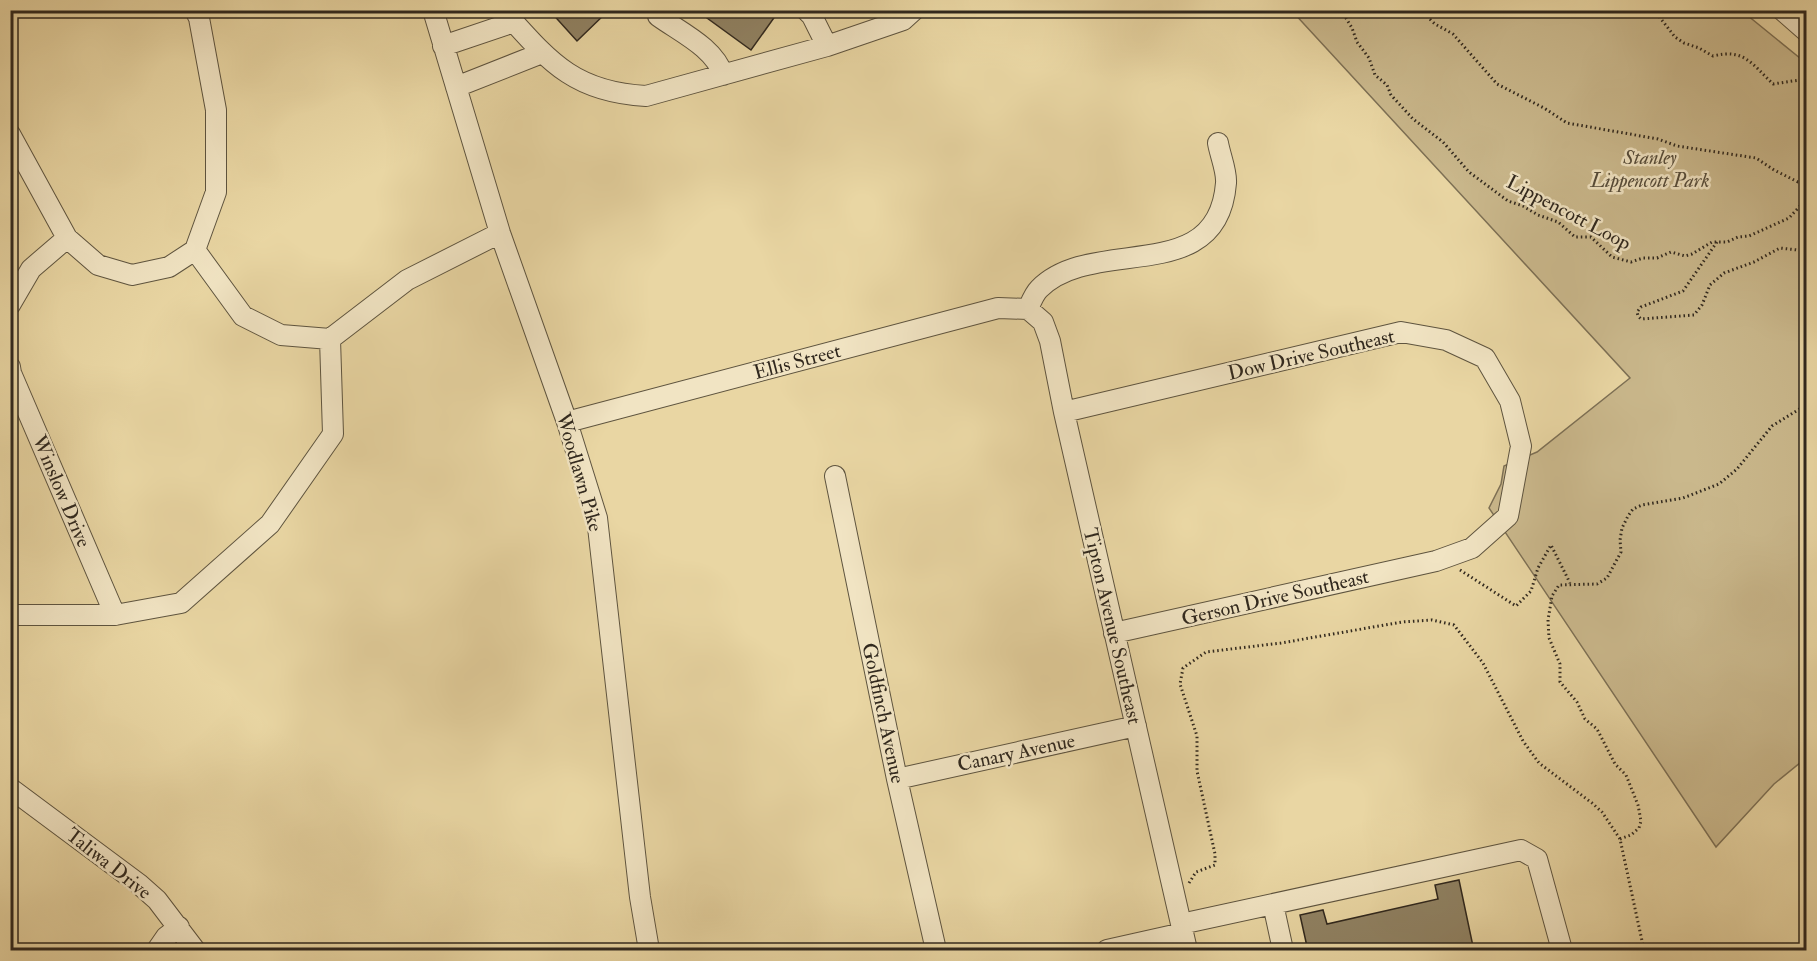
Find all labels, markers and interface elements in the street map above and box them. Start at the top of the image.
park label: Stanley Lippencott Park [1589,145,1710,193]
street label: Lippencott Loop [1502,169,1635,257]
street label: Dow Drive Southeast [1225,323,1397,386]
street label: Ellis Street [751,338,844,385]
street label: Woodlawn Pike [550,409,608,534]
street label: Winslow Drive [26,430,96,551]
street label: Tipton Avenue Southeast [1077,526,1147,727]
street label: Gerson Drive Southeast [1179,564,1372,631]
street label: Goldfinch Avenue [856,640,911,786]
street label: Canary Avenue [955,728,1077,777]
street label: Taliwa Drive [61,822,156,905]

